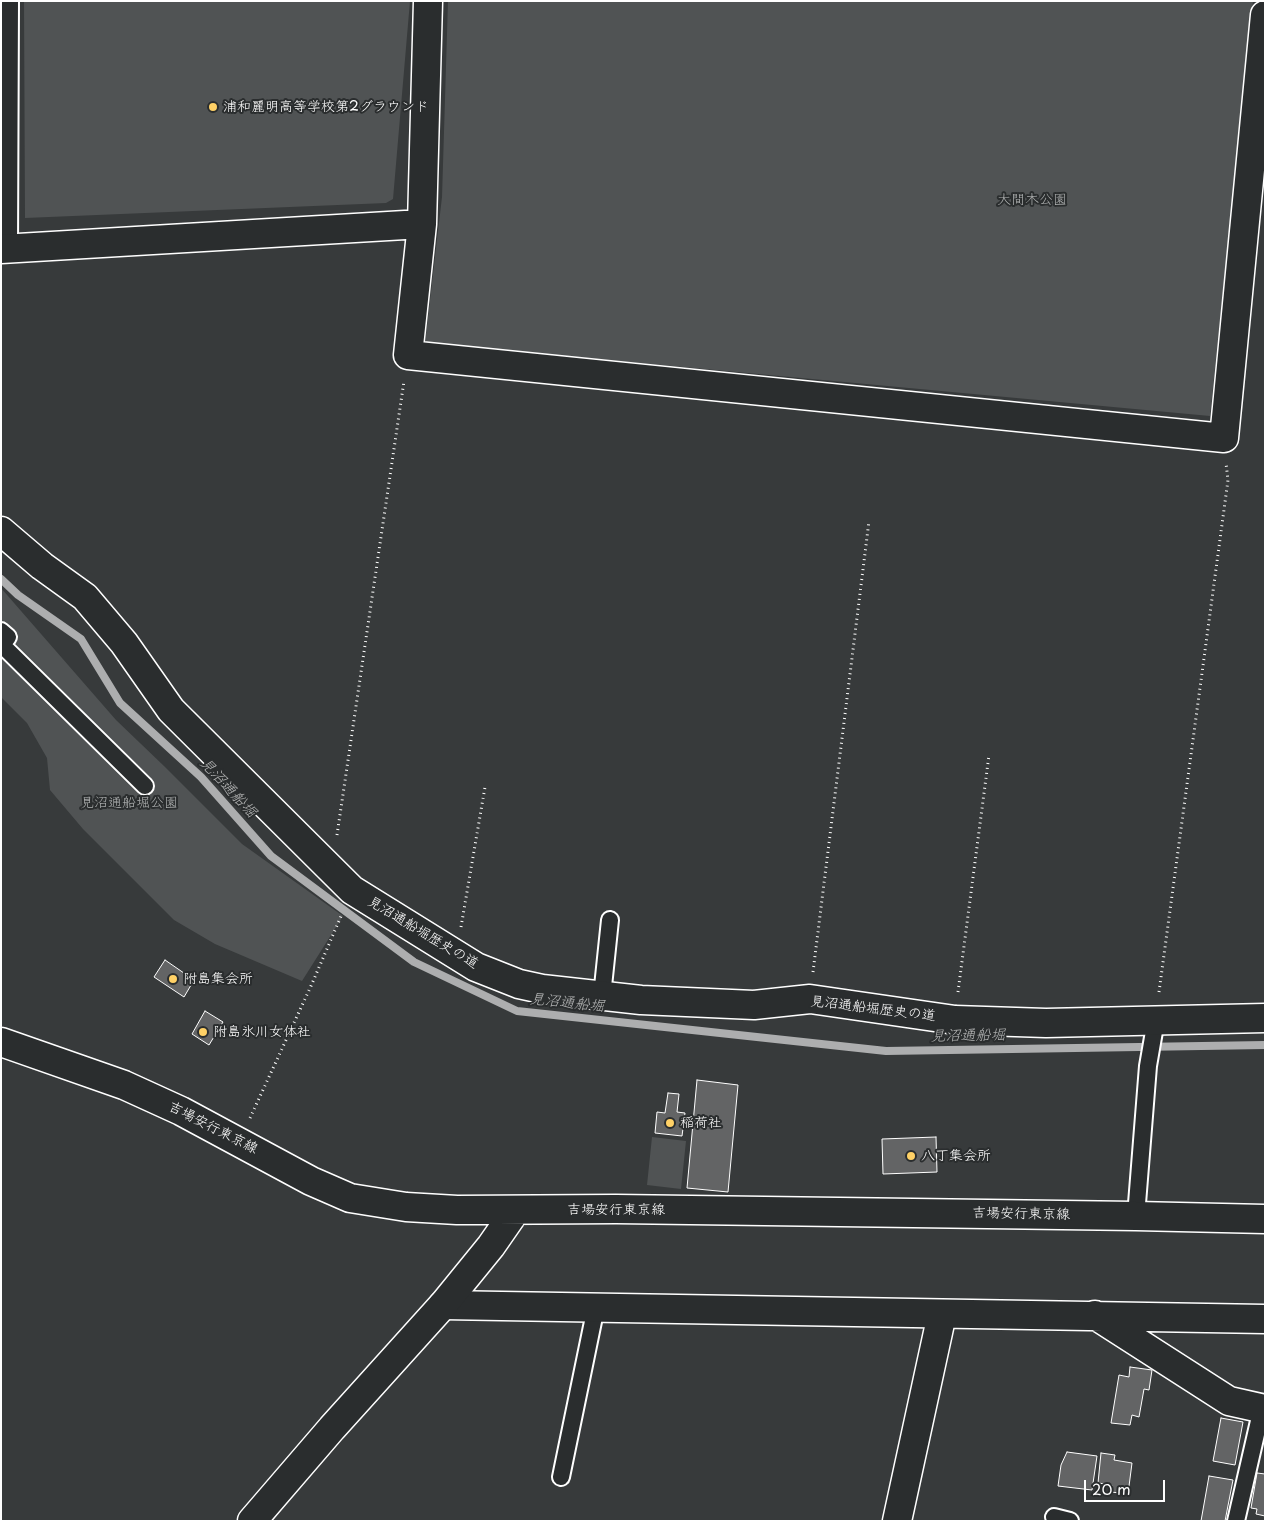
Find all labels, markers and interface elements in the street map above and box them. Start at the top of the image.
place label: 浦和麗明高等学校第2グラウンド [223,99,429,115]
marker: 浦和麗明高等学校第2グラウンド [207,101,219,113]
park label: 大間木公園 [997,192,1067,208]
water label: 見沼通船堀 [196,754,260,822]
park label: 見沼通船堀公園 [80,795,178,811]
street label: 見沼通船堀歴史の道 [365,893,481,973]
place label: 附島集会所 [183,971,253,987]
marker: 附島集会所 [167,973,179,985]
water label: 見沼通船堀 [529,990,605,1016]
street label: 見沼通船堀歴史の道 [809,993,937,1025]
place label: 附島氷川女体社 [213,1024,311,1040]
marker: 附島氷川女体社 [197,1026,209,1038]
water label: 見沼通船堀 [930,1026,1006,1046]
street label: 吉場安行東京線 [166,1098,260,1158]
place label: 稲荷社 [680,1115,722,1131]
marker: 稲荷社 [664,1117,676,1129]
place label: 八丁集会所 [921,1148,991,1164]
marker: 八丁集会所 [905,1150,917,1162]
street label: 吉場安行東京線 [567,1202,665,1218]
street label: 吉場安行東京線 [972,1205,1070,1223]
scale bar [1086,1470,1167,1502]
text: 20 m [1092,1477,1131,1500]

